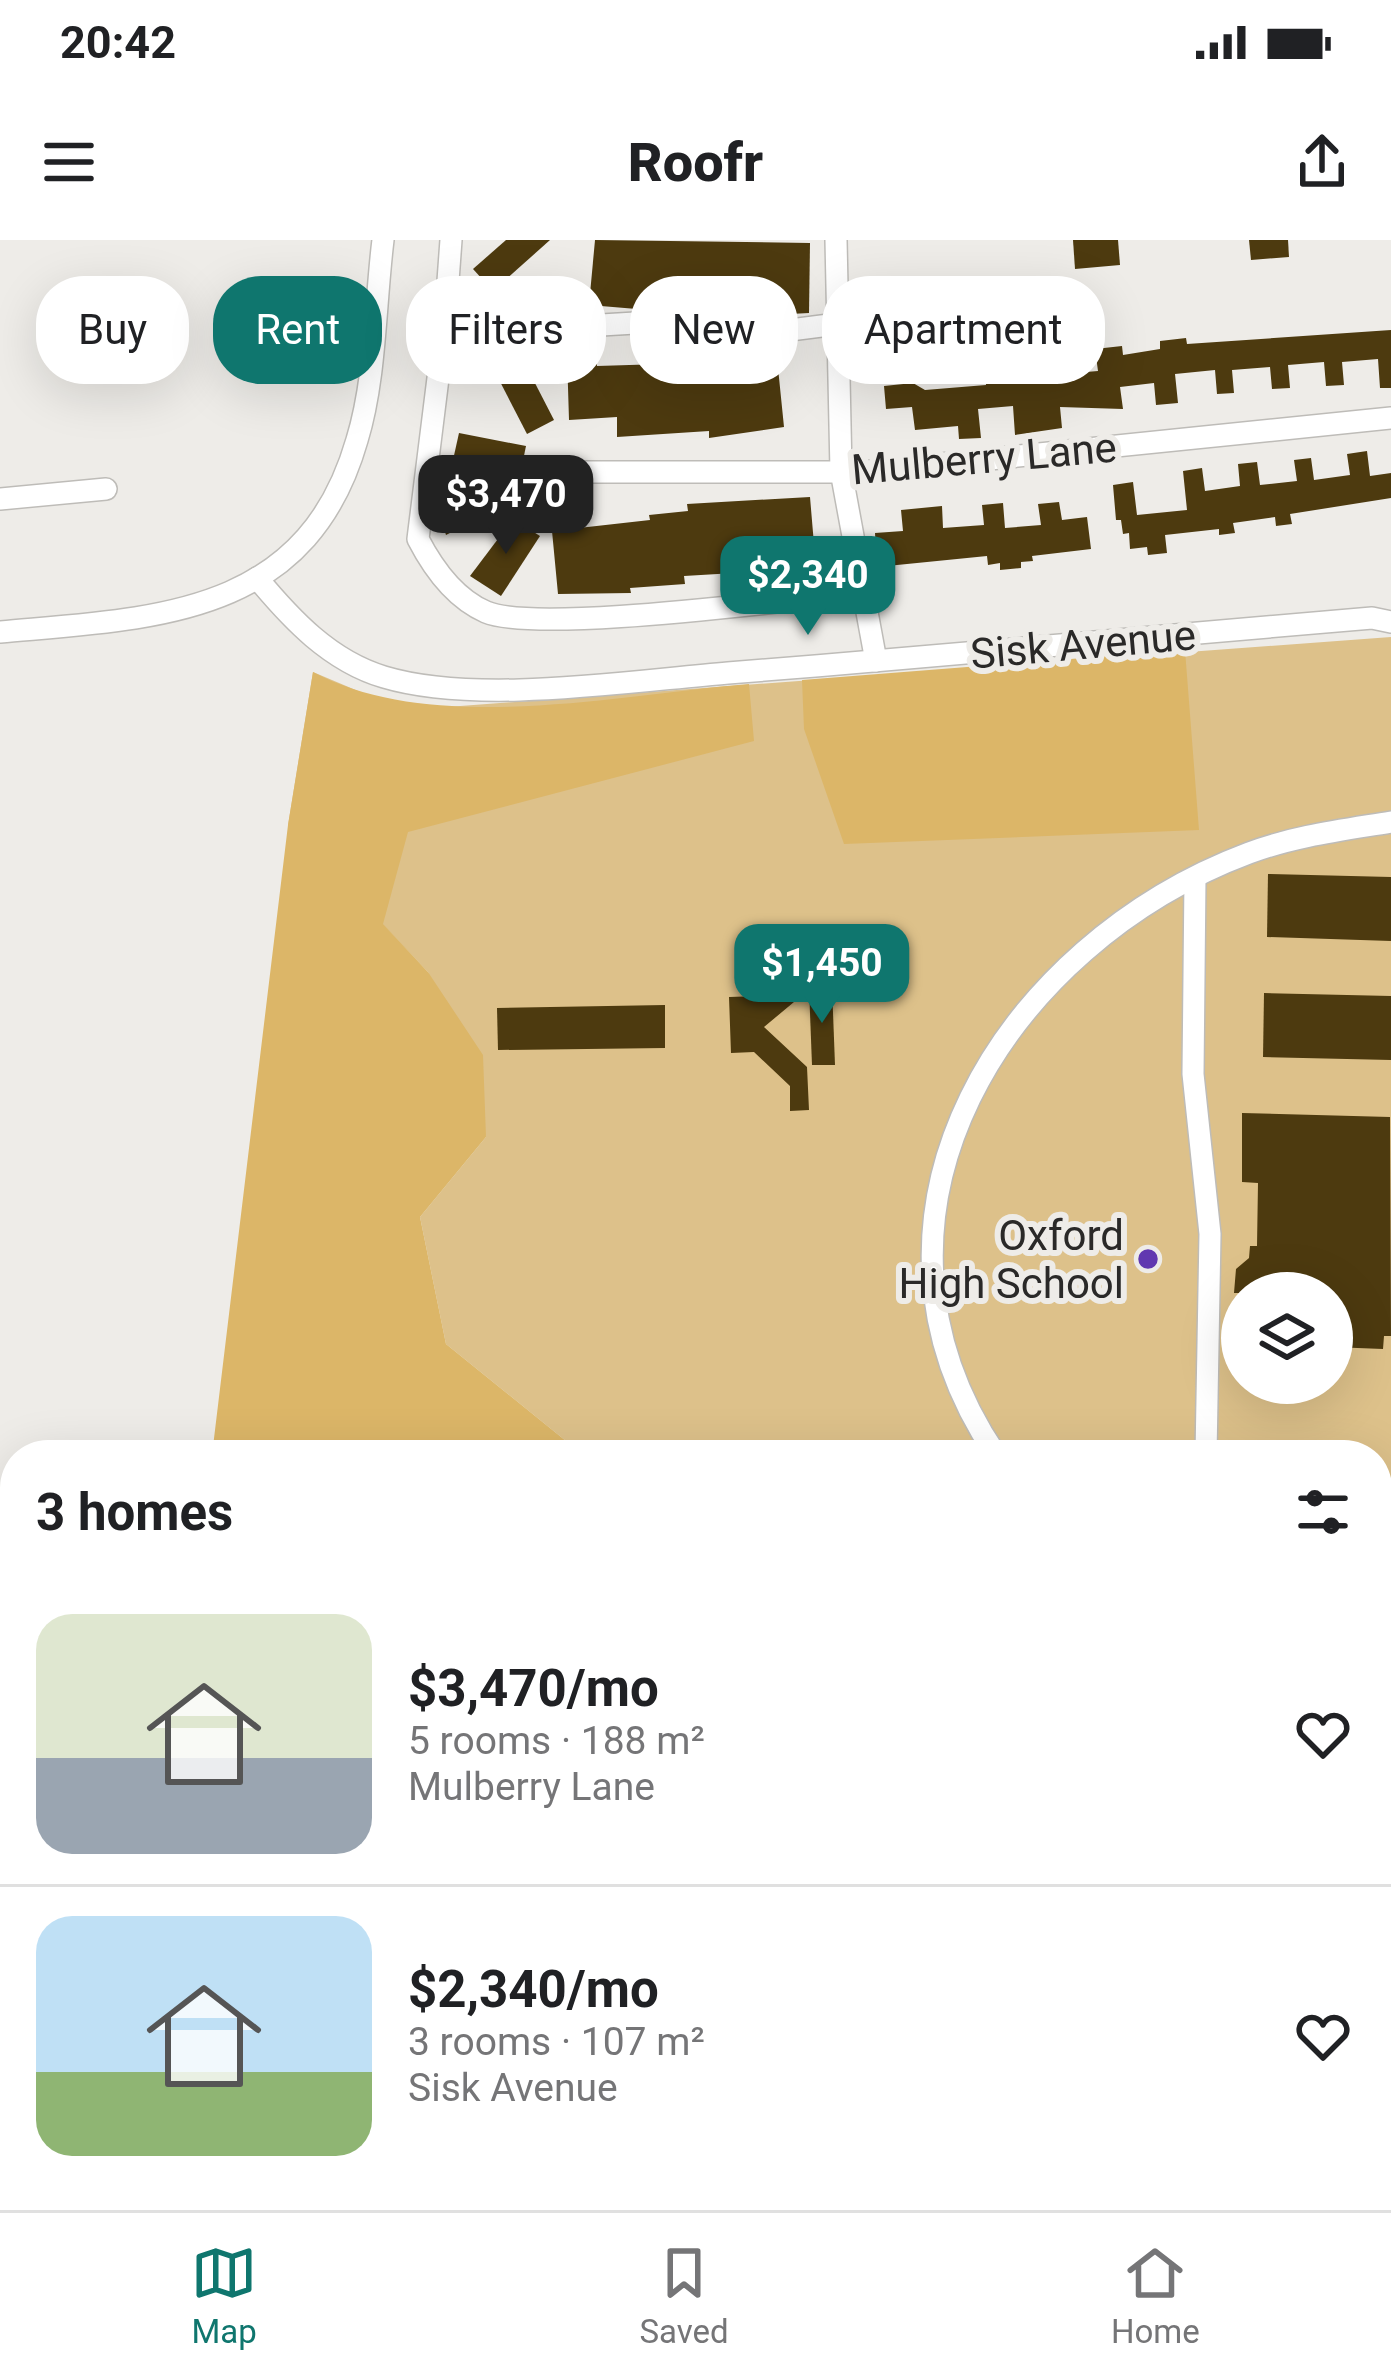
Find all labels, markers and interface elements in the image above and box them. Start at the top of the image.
text: 20:42 [60,16,176,69]
icon: menu [36,129,102,195]
icon: share [1289,129,1355,195]
text: Roofr [628,131,763,194]
chip: Buy [36,276,189,384]
chip: Rent [213,276,382,384]
chip: Filters [406,276,606,384]
chip: New [630,276,798,384]
chip: Apartment [822,276,1105,384]
street label: Mulberry Lane [849,423,1119,494]
pin: $3,470 [408,455,604,557]
text: $3,470 [445,471,567,517]
pin: $2,340 [710,536,906,638]
text: $2,340 [747,552,869,598]
street label: Sisk Avenue [968,610,1198,679]
pin: $1,450 [724,924,920,1026]
text: $1,450 [761,940,883,986]
place label: Oxford High School [899,1211,1124,1308]
marker: Oxford High School [1135,1246,1161,1272]
map controls [1221,1272,1353,1404]
button: layers [1221,1272,1353,1404]
icon: filters [1290,1479,1356,1545]
text: 3 homes [36,1483,233,1542]
text: $3,470/mo [408,1659,659,1718]
icon: home [132,1662,276,1806]
icon: heart [1290,1701,1356,1767]
text: 5 rooms · 188 m² [408,1718,705,1764]
text: Mulberry Lane [408,1764,655,1810]
text: $2,340/mo [408,1960,659,2019]
icon: home [132,1964,276,2108]
icon: heart [1290,2003,1356,2069]
text: 3 rooms · 107 m² [408,2019,705,2065]
text: Sisk Avenue [408,2065,618,2111]
tab: Map [191,2240,257,2351]
tab: Saved [639,2240,729,2351]
tab: Home [1111,2240,1200,2351]

